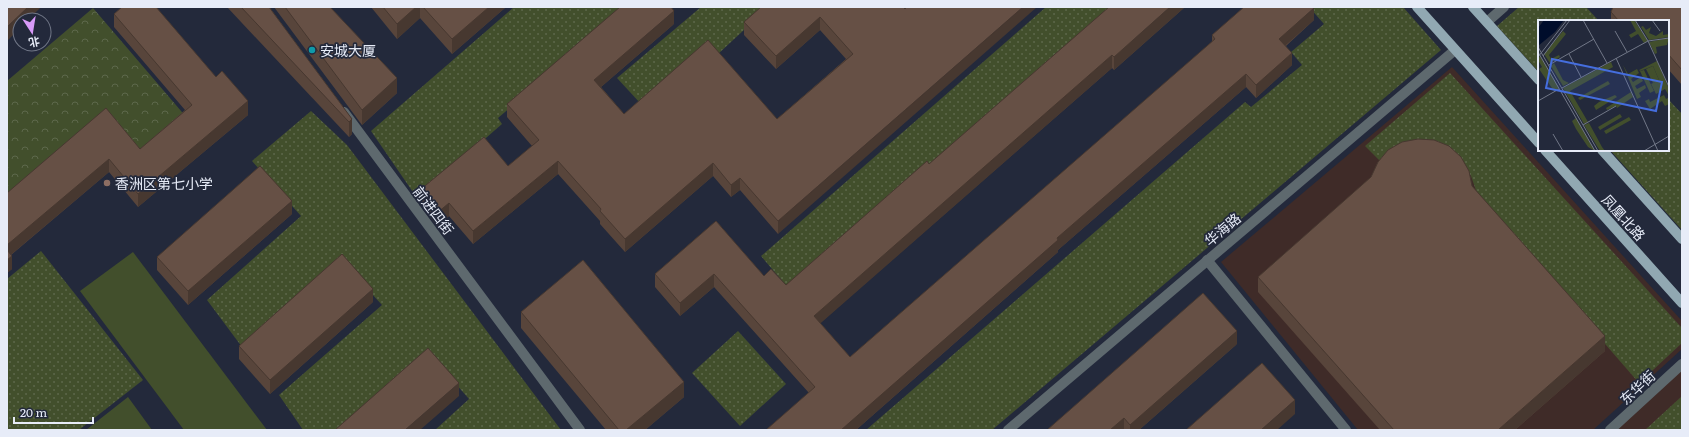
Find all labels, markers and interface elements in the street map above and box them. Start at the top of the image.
north arrow [12,12,52,52]
inset map [1538,20,1669,151]
text: 北 [27,34,41,52]
place label: 安城大厦 [320,40,376,60]
marker: 安城大厦 [307,45,317,55]
place label: 香洲区第七小学 [115,173,213,193]
marker: 香洲区第七小学 [102,178,112,188]
street label: 前进四街 [409,182,459,238]
street label: 凤凰北路 [1598,190,1650,244]
street label: 华海路 [1199,208,1245,250]
street label: 东华街 [1615,365,1659,409]
scale bar [14,399,93,425]
text: 20 m [20,403,47,421]

